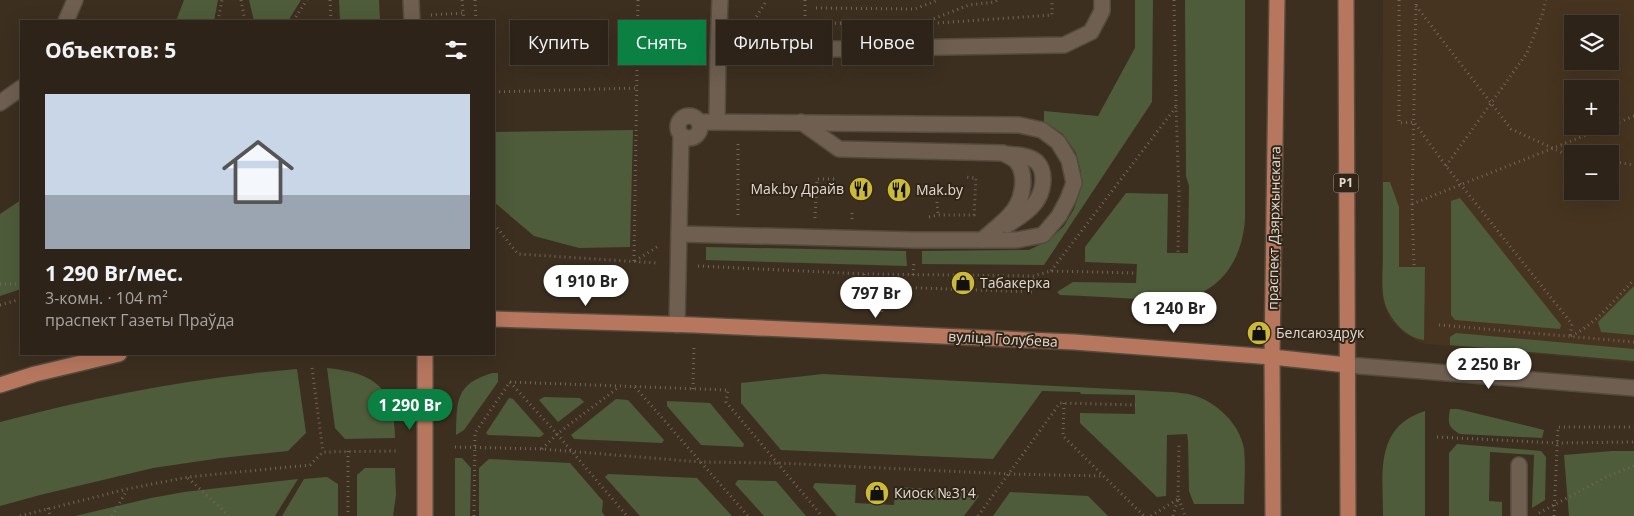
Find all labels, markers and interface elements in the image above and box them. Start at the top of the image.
map controls [1564,15,1619,200]
button: layers [1564,15,1619,70]
chip: Купить [510,20,608,65]
chip: Снять [618,20,706,65]
chip: Фильтры [716,20,832,65]
chip: Новое [842,20,933,65]
text: Объектов: 5 [45,36,176,64]
icon: filters [442,36,470,64]
button: + [1564,80,1619,135]
icon: home [213,127,303,217]
button: − [1564,145,1619,200]
street label: праспект Дзяржынскага [1263,146,1284,310]
road number: Р1 [1334,174,1358,192]
restaurant icon: Маk.by Драйв [848,176,874,202]
restaurant icon: Mak.by [886,177,912,203]
place label: Маk.by Драйв [751,179,844,198]
place label: Mak.by [916,180,964,199]
text: 1 290 Br/мес. [45,259,183,287]
pin: 1 910 Br [534,264,638,307]
text: 1 910 Br [555,270,617,292]
shop icon: Табакерка [950,270,976,296]
place label: Табакерка [980,273,1050,292]
pin: 797 Br [835,276,917,319]
text: 797 Br [851,282,901,304]
text: 3-комн. · 104 m² [45,287,168,309]
pin: 1 240 Br [1122,292,1226,334]
text: 1 240 Br [1143,297,1205,319]
text: праспект Газеты Праўда [45,309,234,331]
shop icon: Белсаюздрук [1246,320,1272,346]
place label: Белсаюздрук [1276,323,1365,342]
street label: вуліца Голубева [948,326,1058,351]
pin: 2 250 Br [1437,348,1541,390]
text: 2 250 Br [1458,353,1520,375]
pin: 1 290 Br [358,388,462,431]
text: 1 290 Br [379,394,441,416]
shop icon: Киоск №314 [864,480,890,506]
place label: Киоск №314 [894,483,976,502]

